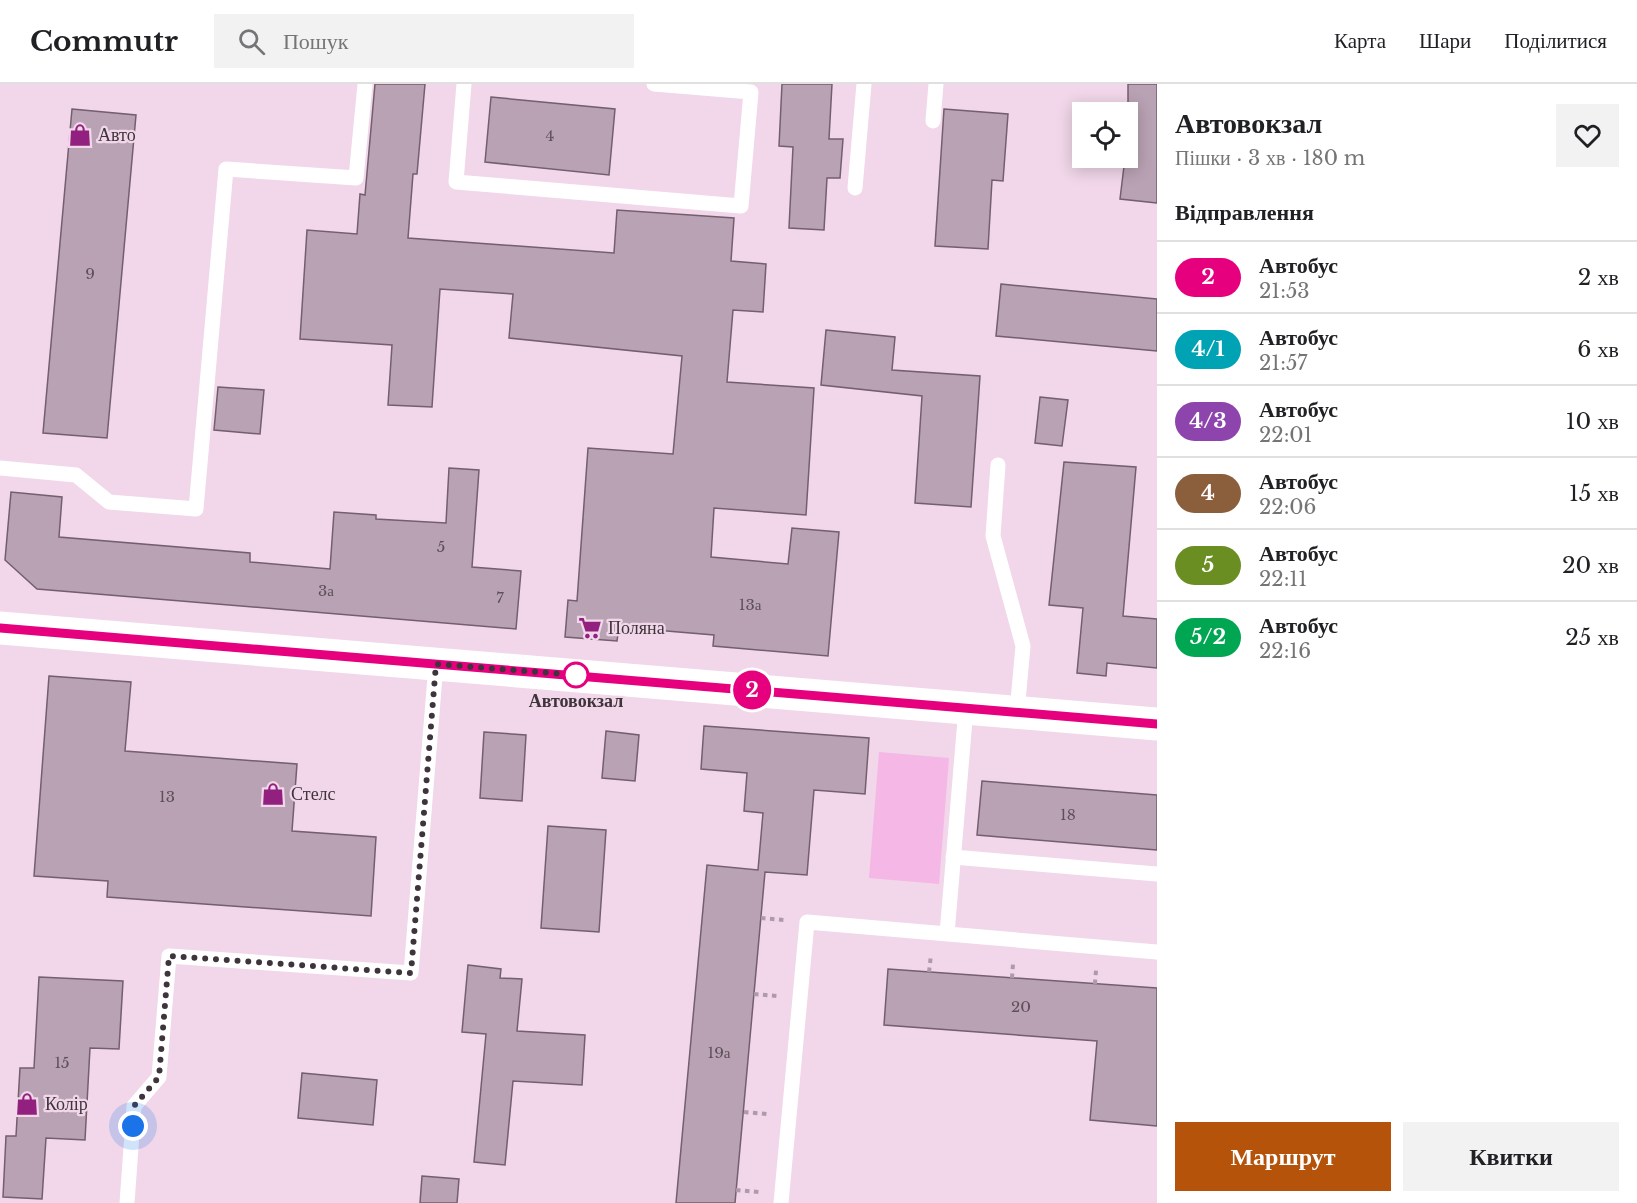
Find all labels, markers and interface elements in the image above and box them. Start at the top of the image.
search box [214,14,634,68]
text: Commutr [30,24,178,59]
icon: search [235,25,268,58]
text: Пошук [283,28,348,55]
text: Карта [1334,28,1386,54]
text: Шари [1419,28,1471,54]
text: Поділитися [1504,28,1607,54]
map controls [1072,102,1138,168]
button: locate [1072,102,1138,168]
button: heart [1556,104,1619,167]
text: Автовокзал [1175,106,1322,141]
shop icon: Авто [67,122,93,148]
place label: Авто [98,124,136,146]
house number: 4 [546,126,554,145]
text: Пішки · 3 хв · 180 m [1175,146,1365,170]
text: Відправлення [1175,199,1314,226]
text: Автобус [1259,252,1338,279]
house number: 9 [85,264,95,283]
text: 2 [1201,264,1215,290]
text: 2 хв [1578,264,1619,291]
text: 21:53 [1259,279,1310,303]
text: Автобус [1259,324,1338,351]
text: 4/1 [1191,336,1225,362]
text: 6 хв [1577,336,1619,363]
text: 21:57 [1259,351,1307,375]
text: Автобус [1259,396,1338,423]
text: 4/3 [1189,408,1227,434]
text: 10 хв [1566,408,1619,435]
text: 22:01 [1259,423,1313,447]
text: Автобус [1259,468,1338,495]
text: 4 [1201,480,1215,506]
text: 15 хв [1569,480,1619,507]
text: 22:06 [1259,495,1316,519]
house number: 5 [437,537,445,556]
text: Автобус [1259,540,1338,567]
text: 5 [1202,552,1214,578]
text: 20 хв [1562,552,1619,579]
text: 22:11 [1259,567,1307,591]
house number: 3а [318,581,334,600]
house number: 7 [496,588,504,607]
house number: 13а [739,595,762,614]
text: Автобус [1259,612,1338,639]
supermarket icon: Поляна [577,615,603,641]
place label: Поляна [608,617,665,639]
text: 5/2 [1190,624,1226,650]
text: 25 хв [1565,624,1619,651]
text: 22:16 [1259,639,1311,663]
marker: Автовокзал [563,662,589,688]
line badge: 2 [732,670,771,710]
text: 2 [745,677,759,703]
place label: Автовокзал [529,690,623,712]
shop icon: Стелс [260,781,286,807]
place label: Стелс [291,783,336,805]
house number: 13 [159,787,175,806]
house number: 18 [1060,805,1076,824]
house number: 20 [1011,997,1031,1016]
house number: 19а [708,1043,731,1062]
house number: 15 [54,1053,70,1072]
shop icon: Колір [14,1091,40,1117]
place label: Колір [45,1093,88,1115]
your location [118,1111,148,1141]
button: Маршрут [1175,1122,1391,1191]
button: Квитки [1403,1122,1619,1191]

